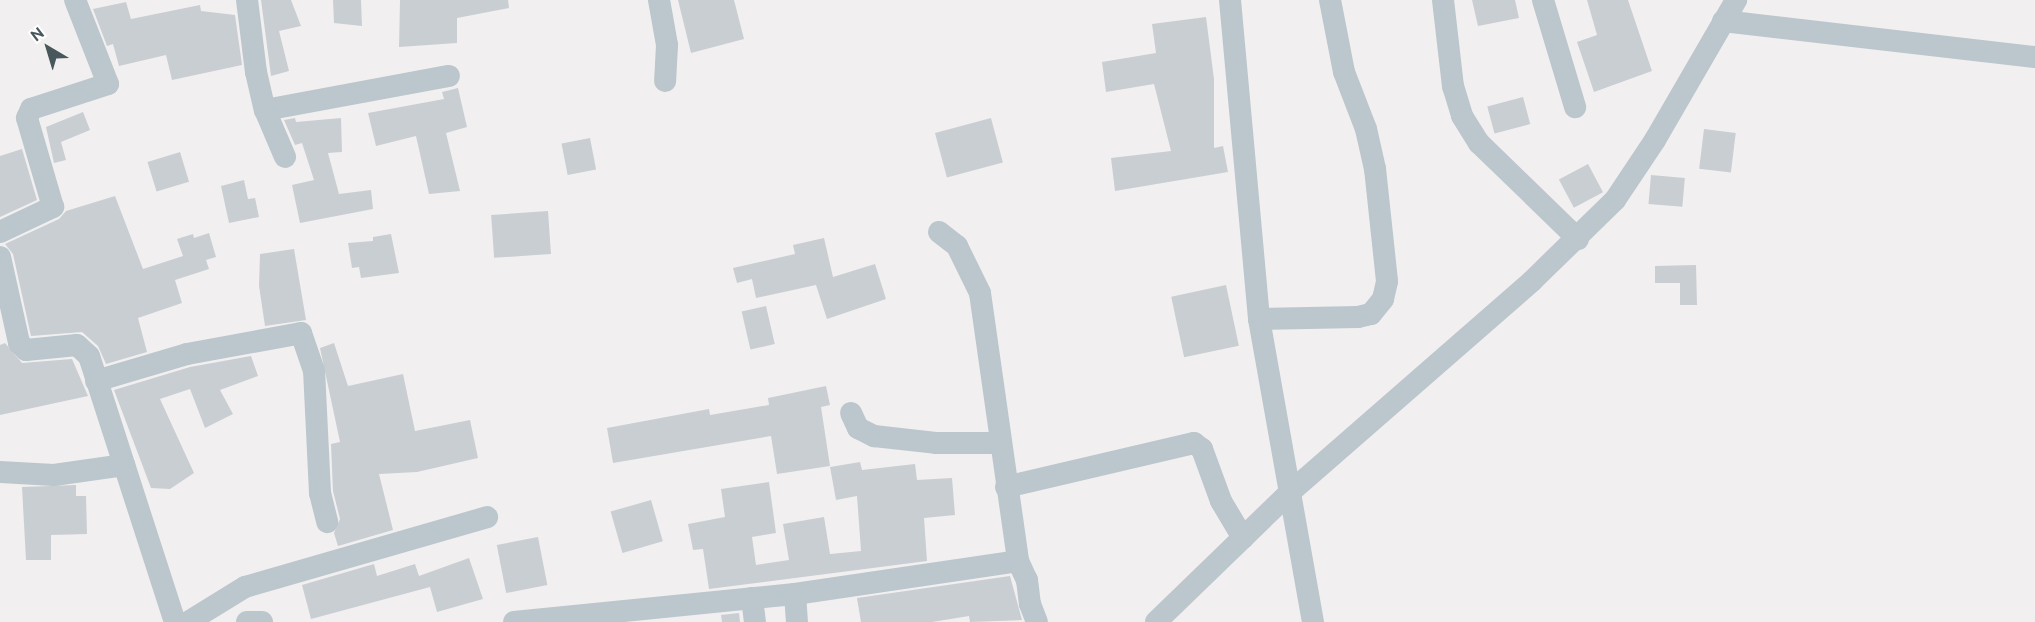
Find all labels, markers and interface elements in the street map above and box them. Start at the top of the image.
north arrow [18,18,78,78]
text: N [27,23,47,45]

